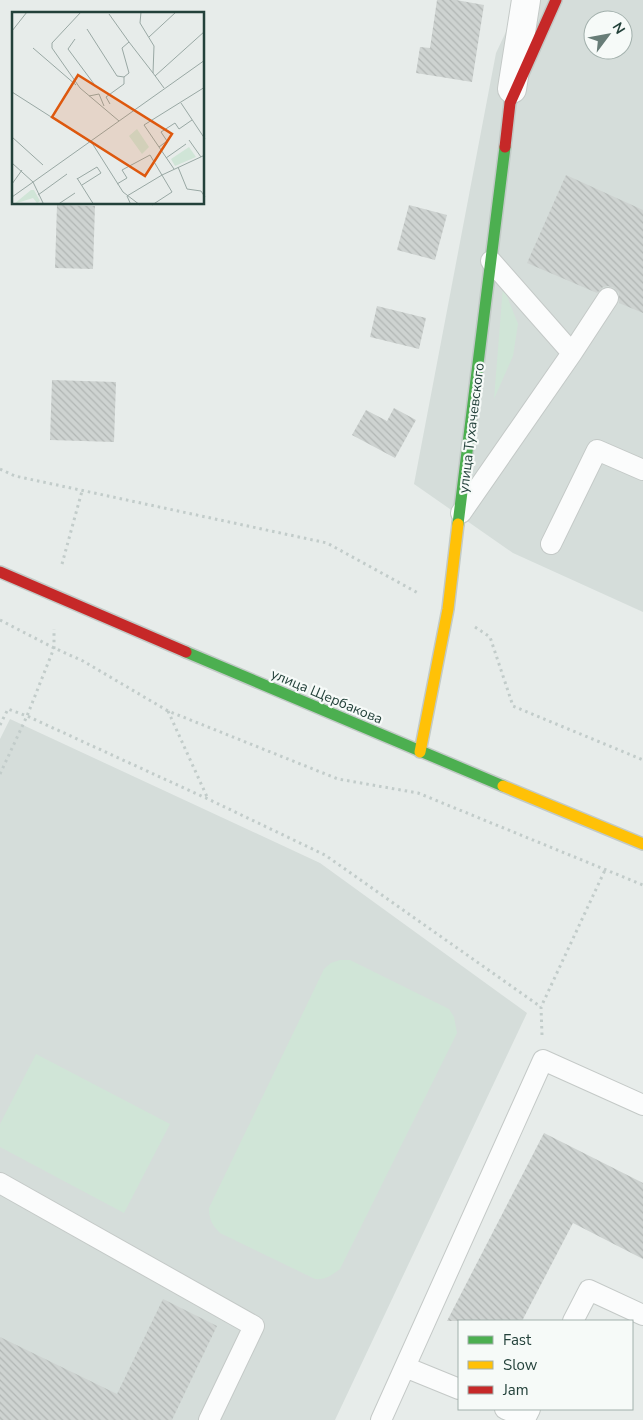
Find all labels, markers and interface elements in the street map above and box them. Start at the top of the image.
north arrow [583,10,633,60]
inset map [12,12,205,205]
text: N [608,19,629,38]
street label: улица Тухачевского [454,362,489,494]
street label: улица Щербакова [268,664,386,729]
legend [458,1320,633,1410]
text: Fast [503,1330,532,1350]
text: Slow [503,1355,538,1375]
text: Jam [502,1380,529,1400]

